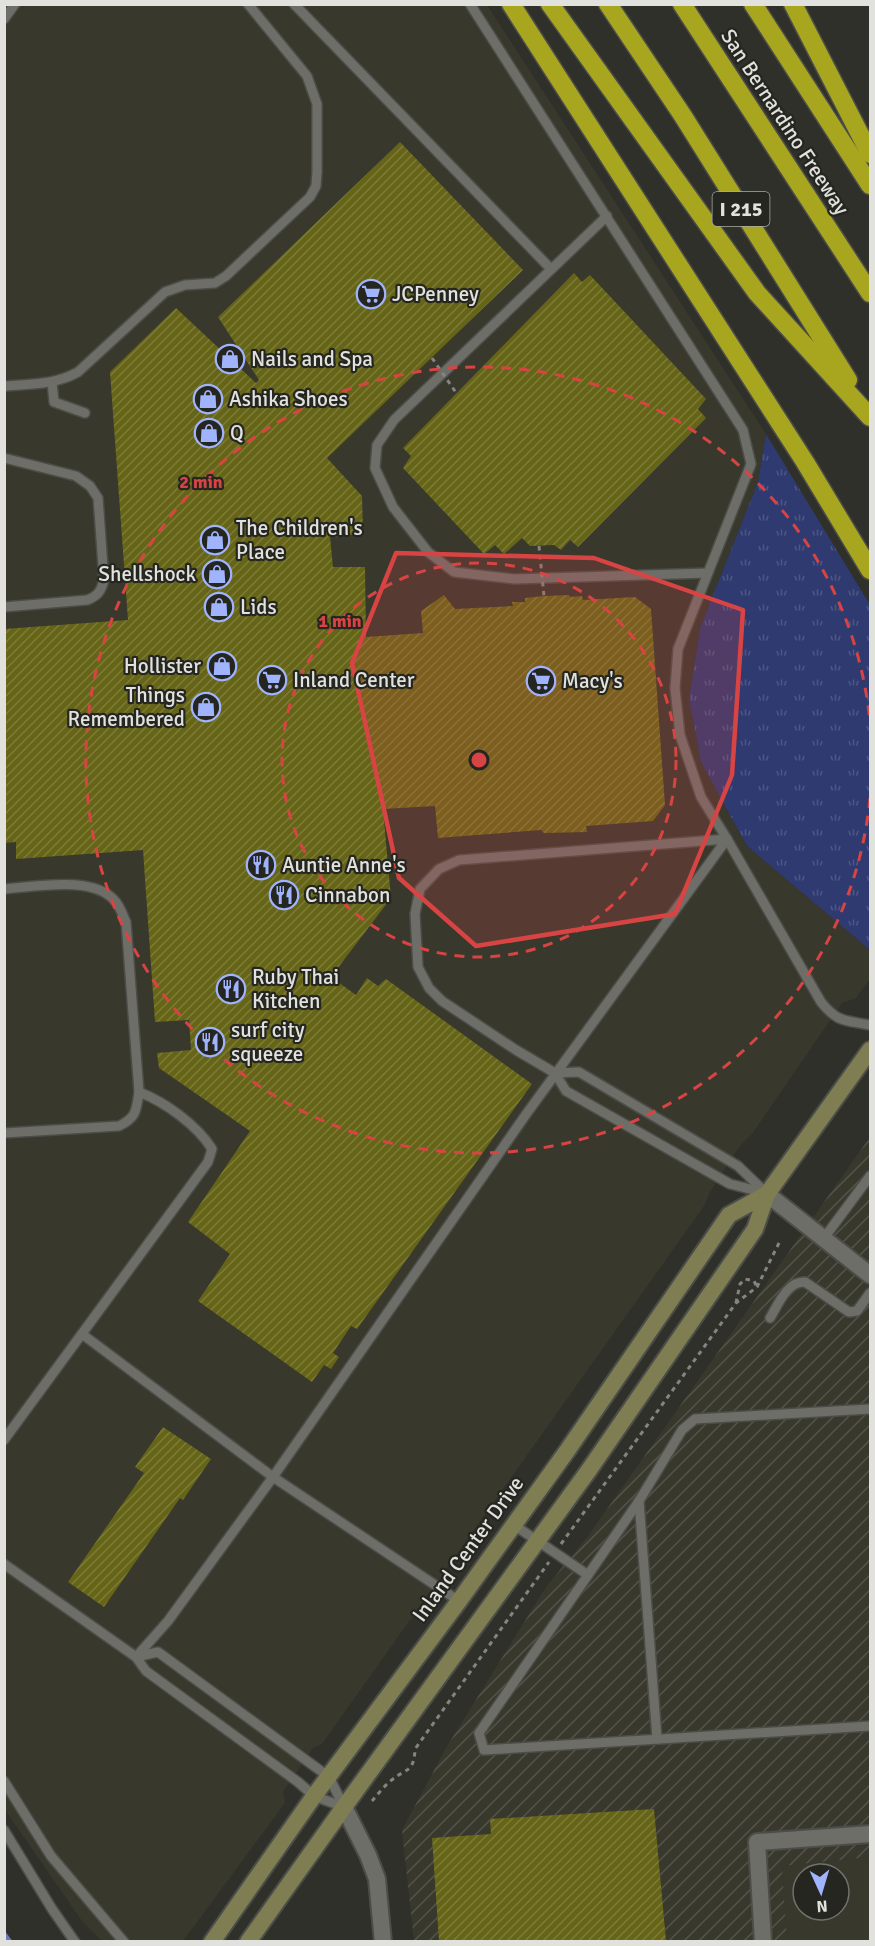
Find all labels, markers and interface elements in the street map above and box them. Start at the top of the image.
street label: San Bernardino Freeway [715,24,855,220]
road number: I 215 [712,192,770,226]
supermarket icon: JCPenney [355,278,387,310]
place label: JCPenney [392,281,479,307]
shop icon: Nails and Spa [214,343,246,375]
place label: Nails and Spa [251,346,373,372]
shop icon: Ashika Shoes [192,383,224,415]
place label: Ashika Shoes [229,386,348,412]
shop icon: Q [193,417,225,449]
place label: Q [230,420,244,446]
text: 2 min [179,471,223,493]
place label: The Children's Place [236,515,363,565]
shop icon: The Children's Place [199,524,231,556]
shop icon: Shellshock [201,558,233,590]
place label: Shellshock [98,561,196,587]
shop icon: Lids [203,591,235,623]
place label: Lids [240,594,277,620]
text: 1 min [318,610,362,632]
shop icon: Hollister [206,650,238,682]
place label: Hollister [124,653,201,679]
supermarket icon: Inland Center [256,664,288,696]
supermarket icon: Macy's [525,665,557,697]
place label: Inland Center [293,667,415,693]
place label: Macy's [562,668,623,694]
place label: Things Remembered [68,682,185,732]
shop icon: Things Remembered [190,691,222,723]
centre of rings [469,750,489,770]
restaurant icon: Auntie Anne's [245,849,277,881]
place label: Auntie Anne's [282,852,406,878]
restaurant icon: Cinnabon [268,879,300,911]
place label: Cinnabon [305,882,390,908]
place label: Ruby Thai Kitchen [252,964,339,1014]
restaurant icon: Ruby Thai Kitchen [215,973,247,1005]
place label: surf city squeeze [231,1017,305,1067]
restaurant icon: surf city squeeze [194,1026,226,1058]
street label: Inland Center Drive [407,1471,529,1627]
north arrow [791,1862,851,1922]
text: N [816,1896,828,1916]

